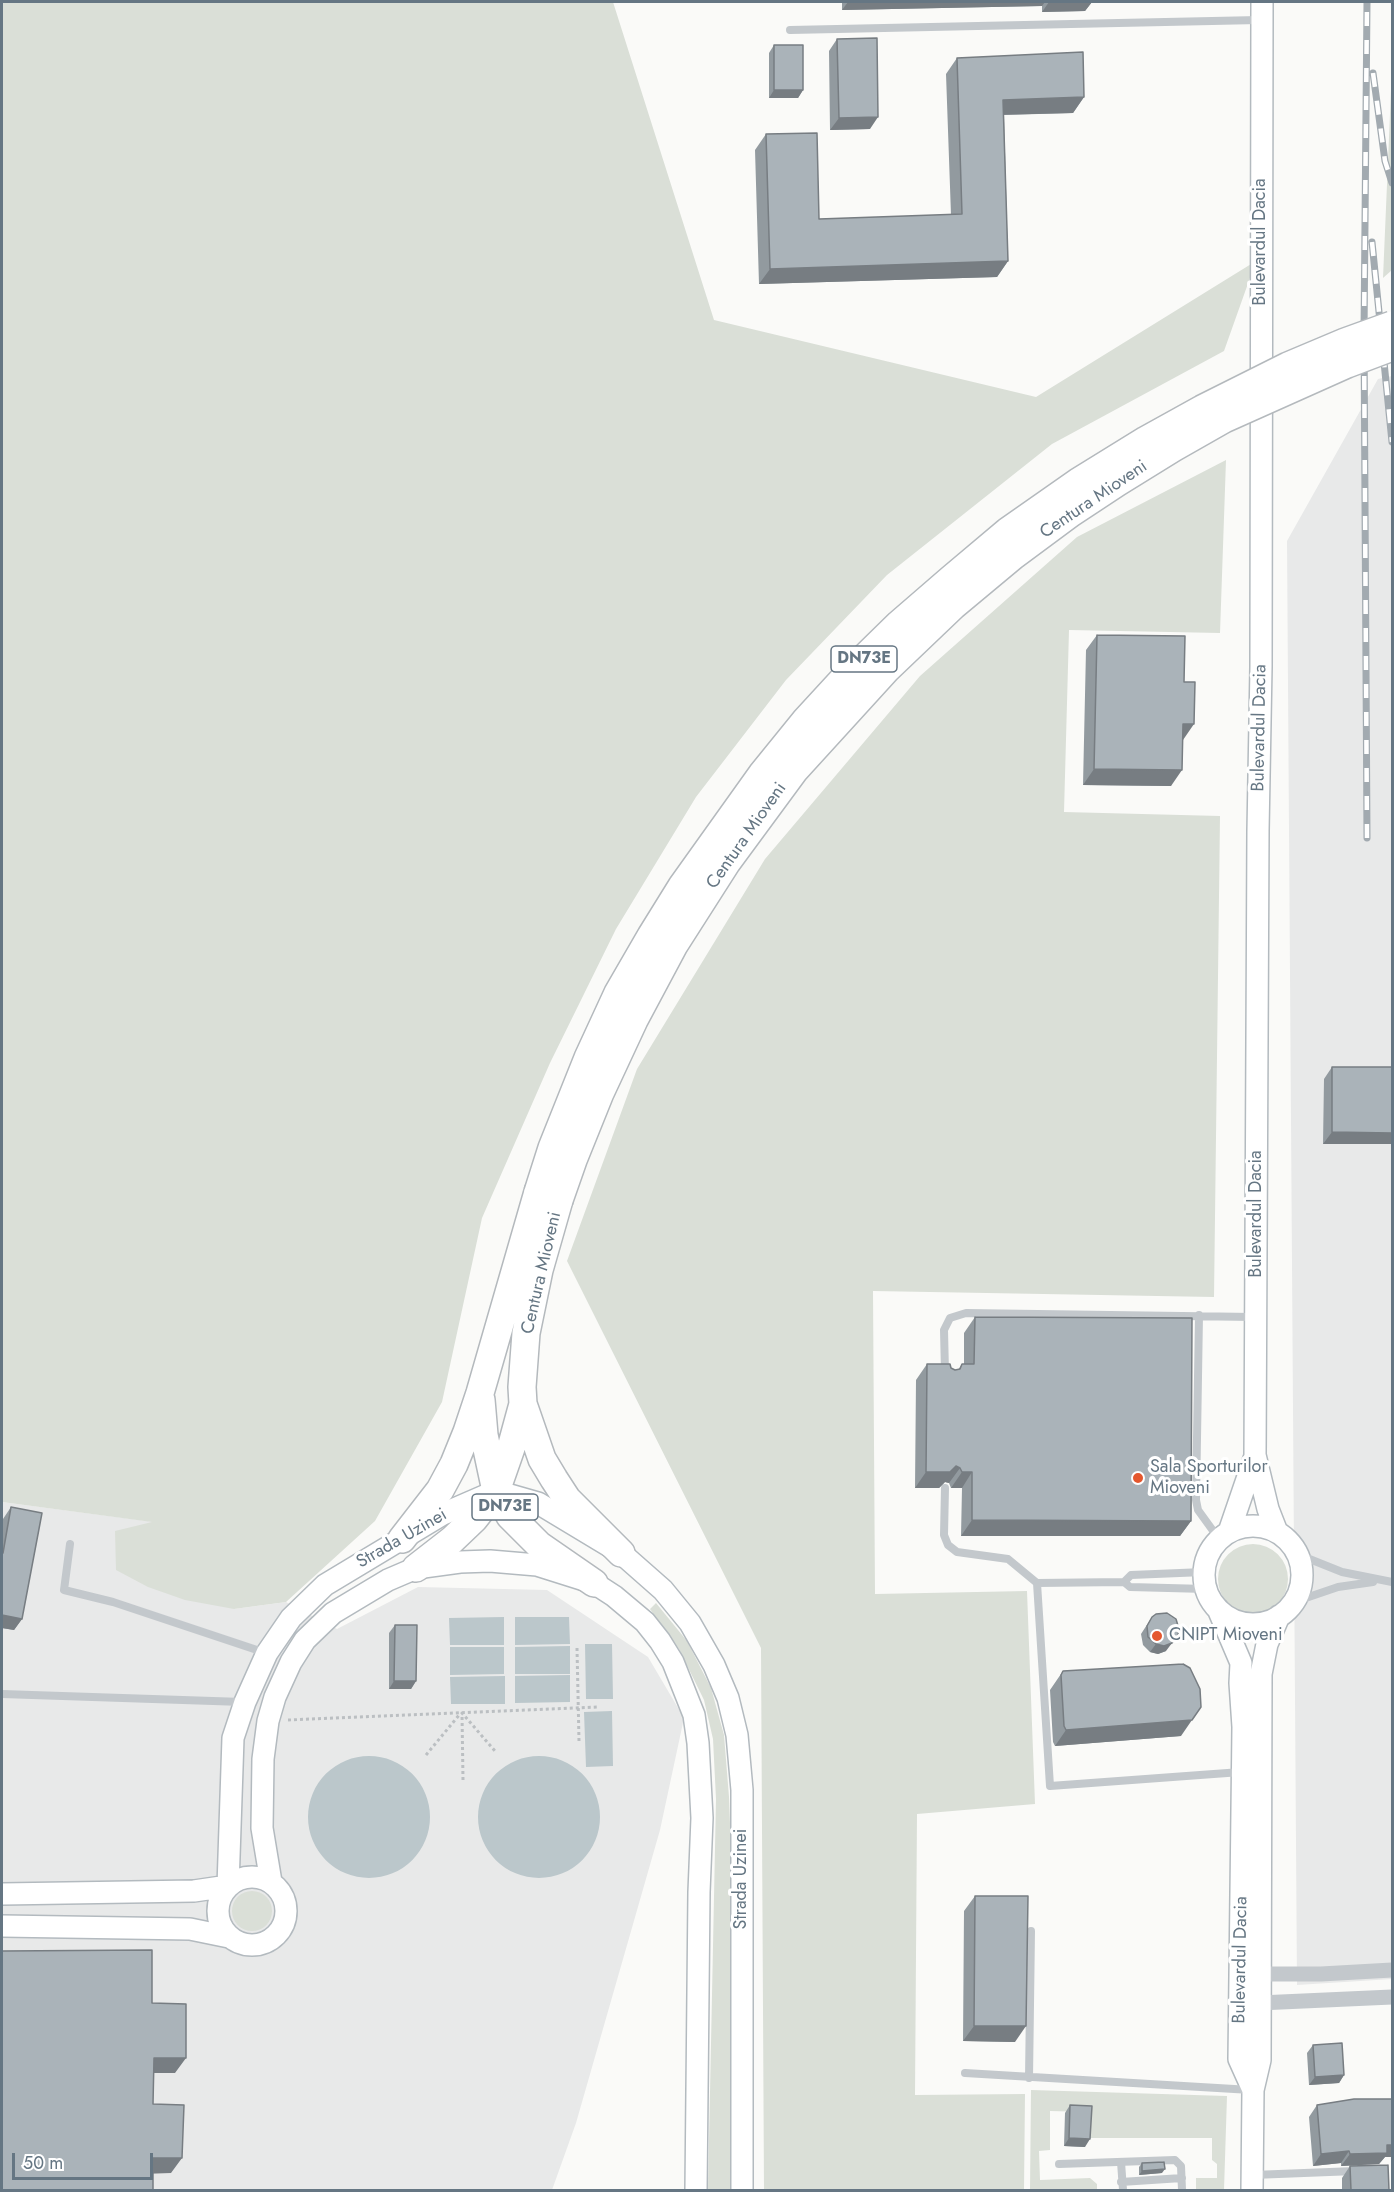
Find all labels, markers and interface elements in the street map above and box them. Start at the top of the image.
street label: Bulevardul Dacia [1250,178,1272,306]
street label: Centura Mioveni [1036,456,1152,544]
road number: DN73E [831,646,897,672]
street label: Bulevardul Dacia [1248,664,1272,792]
street label: Centura Mioveni [702,779,792,893]
street label: Bulevardul Dacia [1246,1150,1268,1278]
street label: Centura Mioveni [517,1210,567,1336]
place label: Sala Sporturilor Mioveni [1150,1457,1268,1500]
marker: Sala Sporturilor Mioveni [1131,1471,1145,1485]
road number: DN73E [472,1494,538,1520]
street label: Strada Uzinei [353,1504,451,1574]
place label: CNIPT Mioveni [1169,1625,1283,1647]
marker: CNIPT Mioveni [1150,1629,1164,1643]
street label: Strada Uzinei [731,1829,753,1929]
street label: Bulevardul Dacia [1229,1896,1253,2024]
scale bar [15,2141,156,2179]
text: 50 m [23,2150,63,2176]

